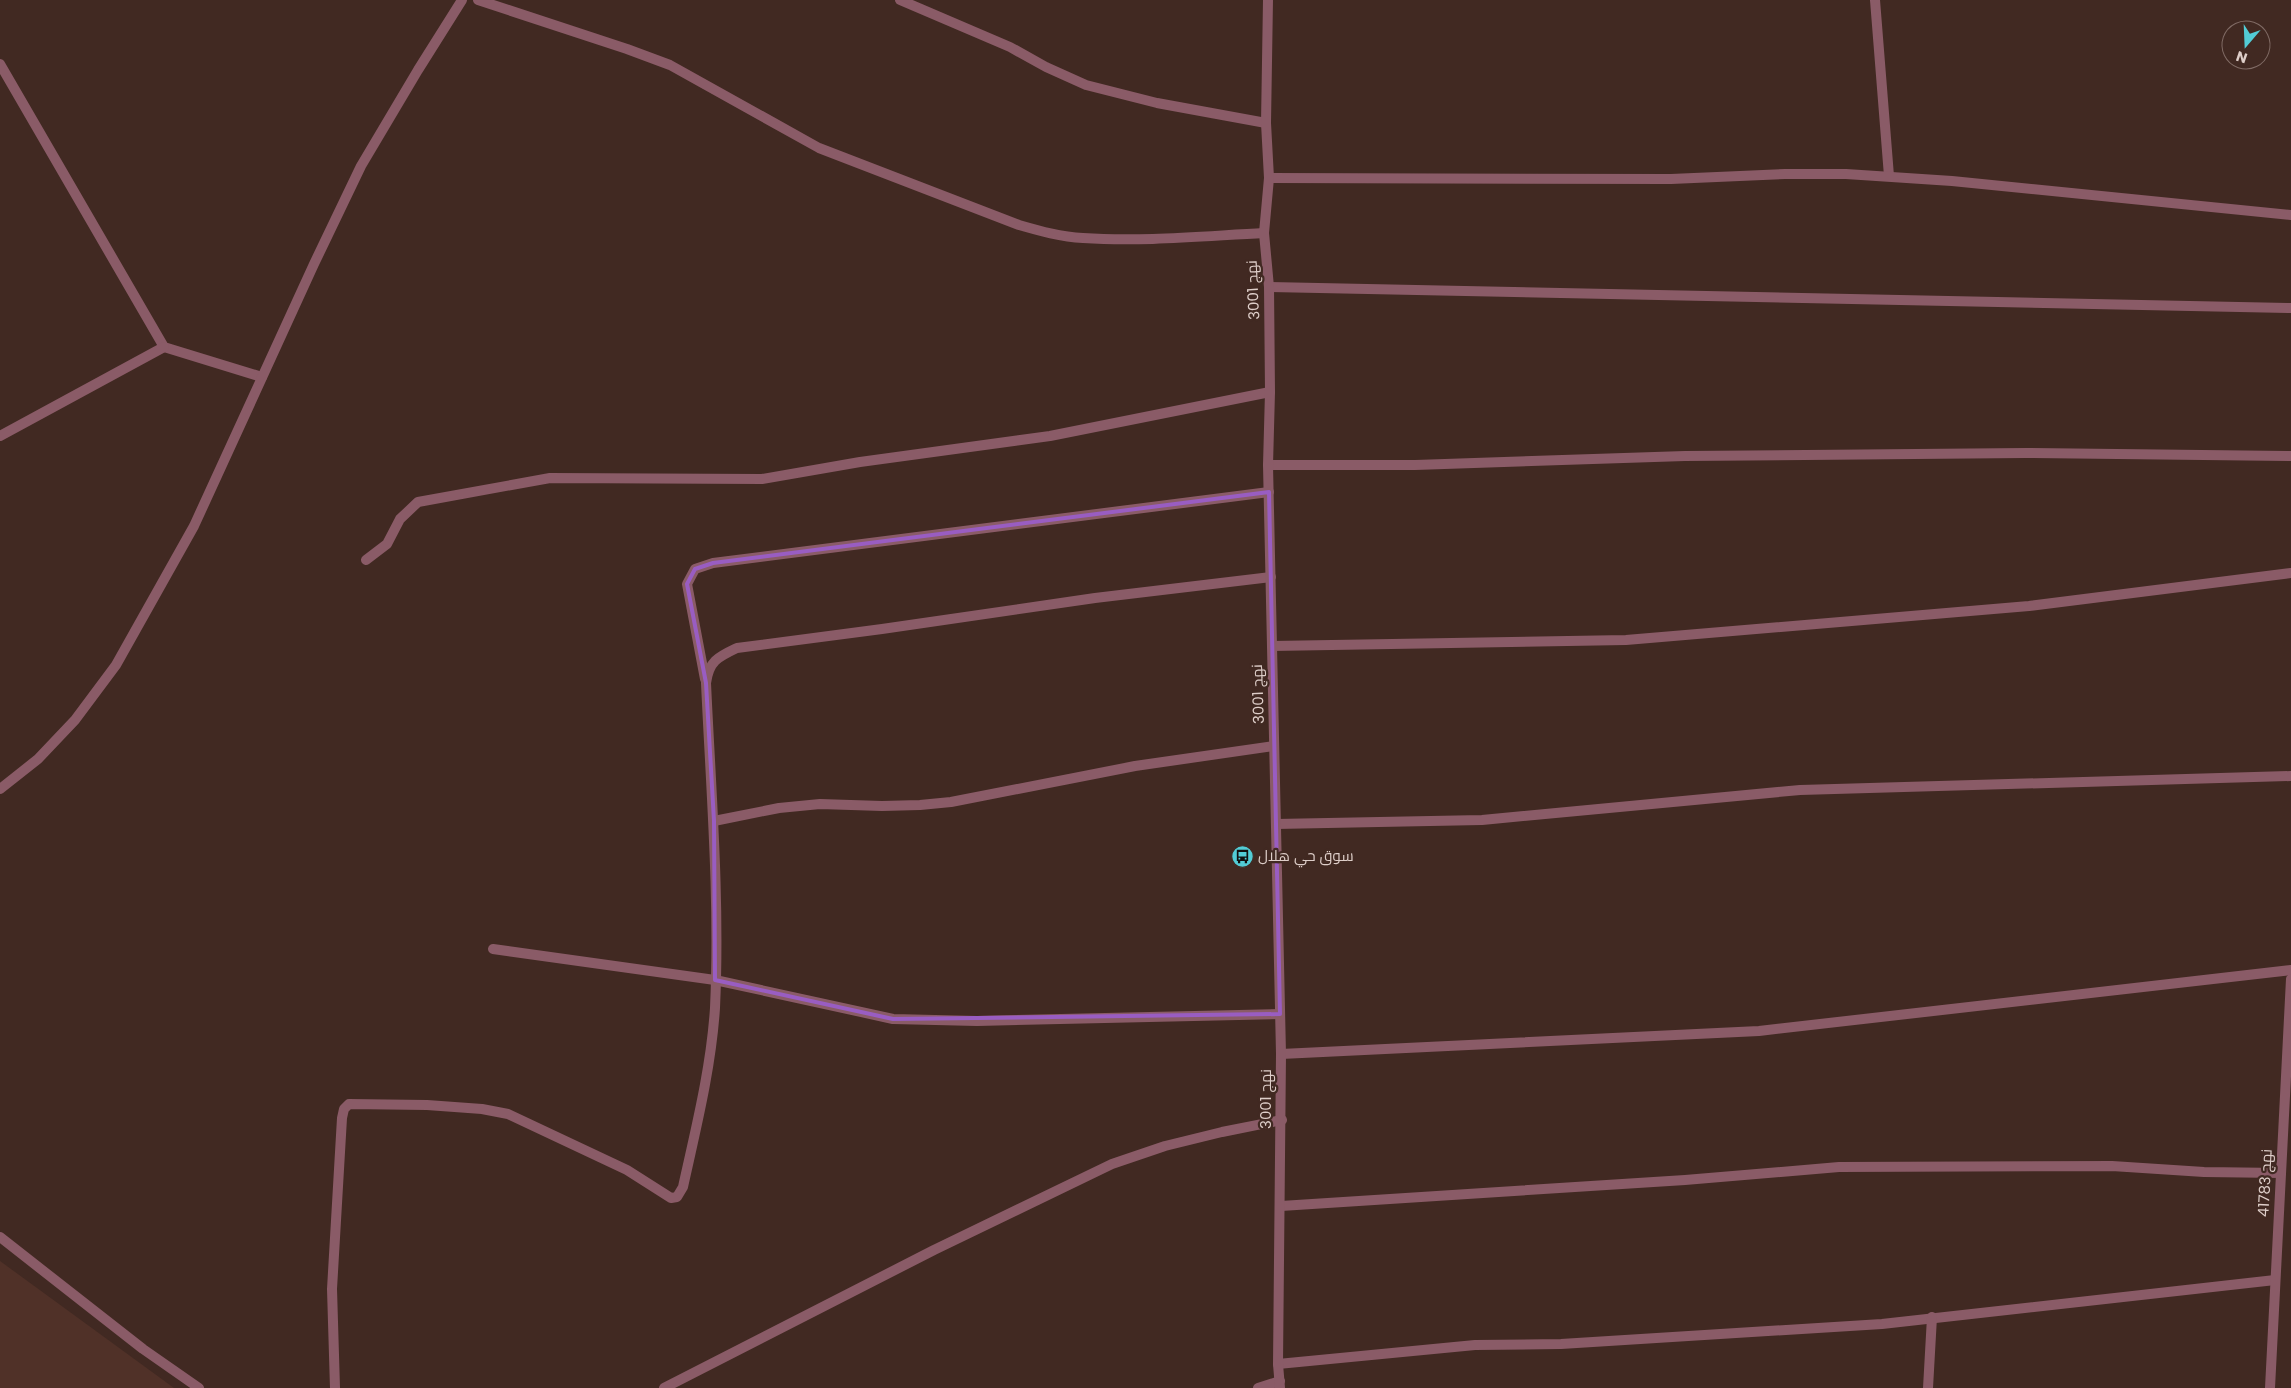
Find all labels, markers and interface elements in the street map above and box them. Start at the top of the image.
north arrow [2221,20,2271,70]
text: N [2234,46,2250,68]
street label: نهج 3001 [1240,260,1266,320]
street label: نهج 3001 [1246,664,1270,724]
bus stop icon: سوق حي هلال [1230,844,1254,868]
place label: سوق حي هلال [1258,845,1354,868]
street label: نهج 3001 [1255,1069,1277,1129]
street label: نهج 41783 [2252,1148,2278,1218]

